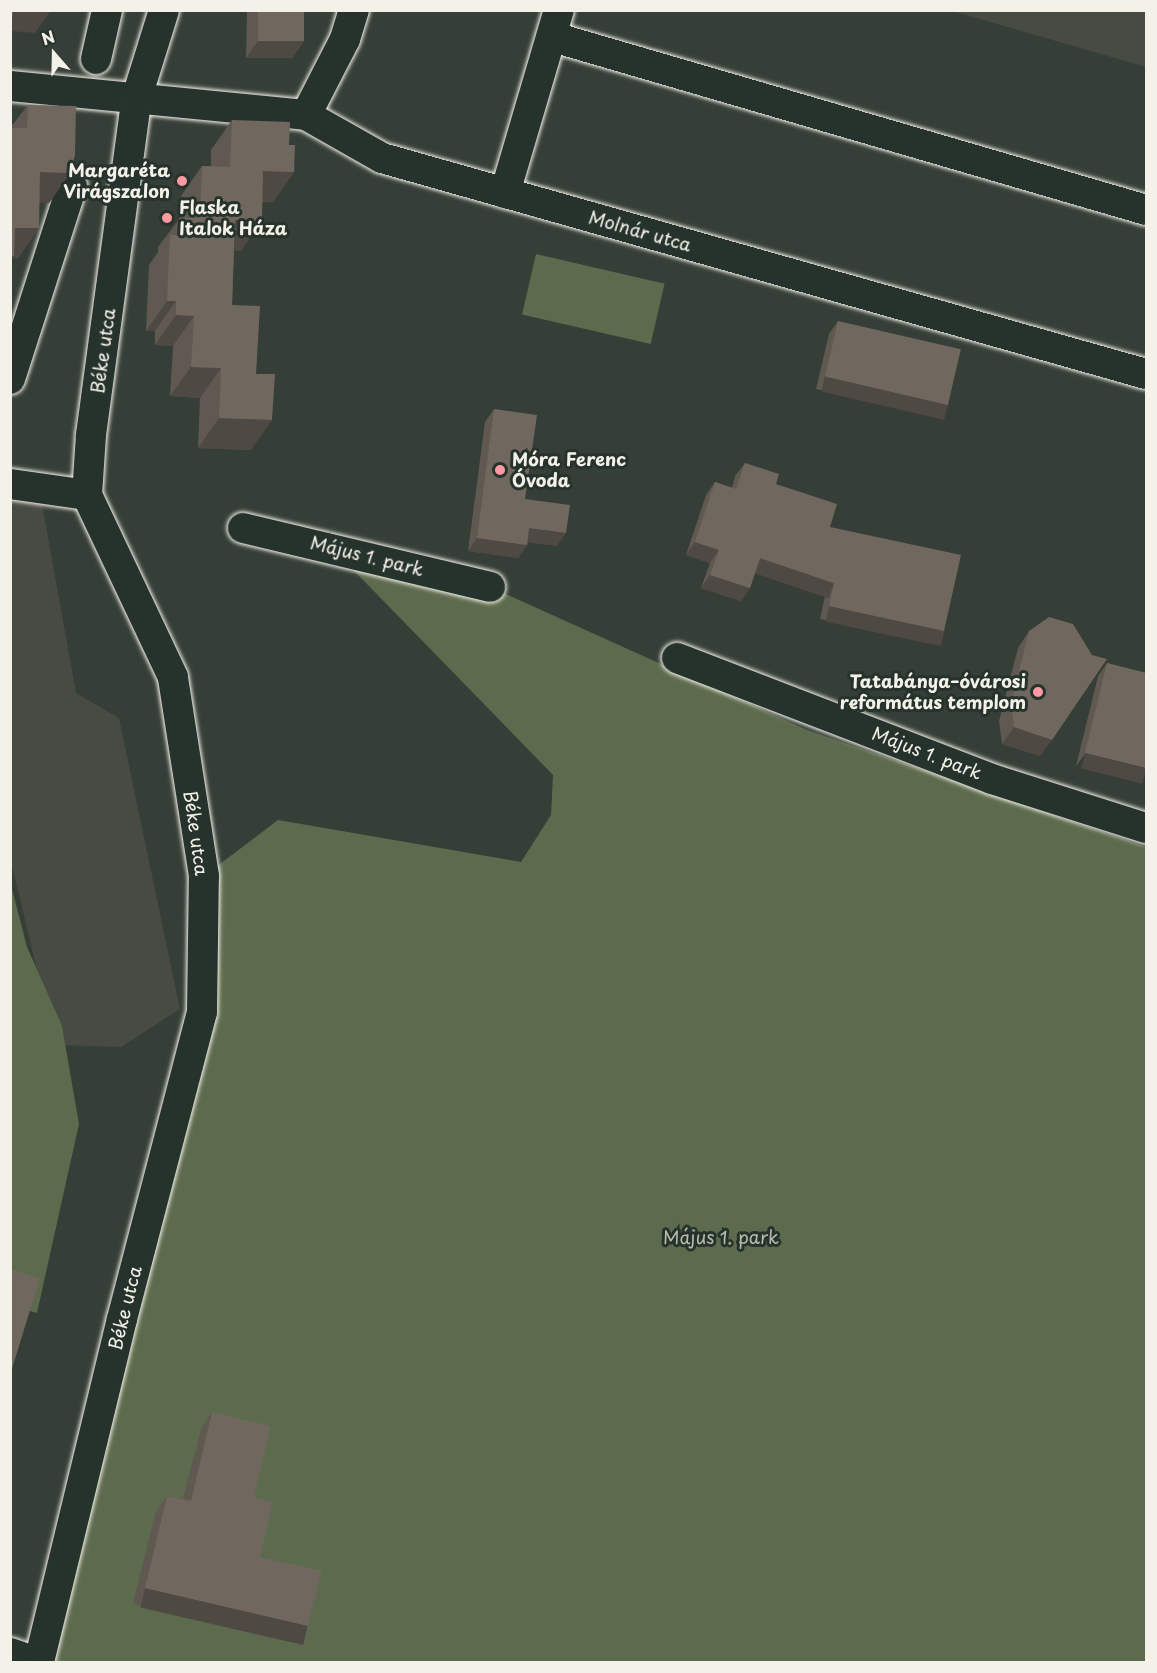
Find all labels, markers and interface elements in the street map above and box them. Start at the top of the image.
north arrow [24,24,84,84]
text: N [38,24,58,51]
place label: Margaréta Virágszalon [63,160,170,202]
marker: Margaréta Virágszalon [175,174,189,188]
place label: Flaska Italok Háza [179,197,289,240]
street label: Molnár utca [586,206,694,256]
marker: Flaska Italok Háza [160,211,174,225]
street label: Béke utca [86,307,120,395]
place label: Móra Ferenc Óvoda [512,449,626,492]
marker: Móra Ferenc Óvoda [493,463,507,477]
street label: Május 1. park [308,531,426,581]
place label: Tatabánya–óvárosi református templom [839,671,1026,714]
marker: Tatabánya–óvárosi református templom [1031,685,1045,699]
street label: Május 1. park [869,722,985,784]
street label: Béke utca [179,789,213,877]
park label: Május 1. park [663,1226,779,1248]
street label: Béke utca [104,1264,146,1352]

